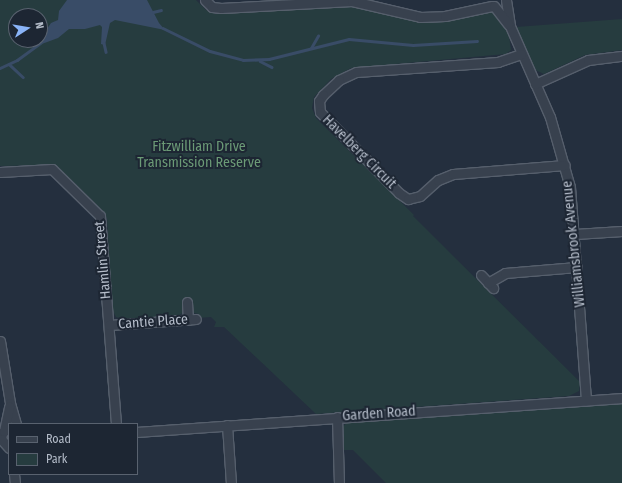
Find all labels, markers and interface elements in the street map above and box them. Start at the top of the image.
north arrow [8,8,48,48]
text: N [32,21,46,30]
street label: Havelberg Circuit [319,112,399,192]
park label: Fitzwilliam Drive Transmission Reserve [137,139,261,172]
street label: Williamsbrook Avenue [559,180,589,308]
street label: Hamlin Street [91,220,115,300]
street label: Cantie Place [118,311,188,333]
street label: Garden Road [342,403,416,425]
legend [8,423,138,475]
text: Road [46,432,71,446]
text: Park [46,452,67,466]

